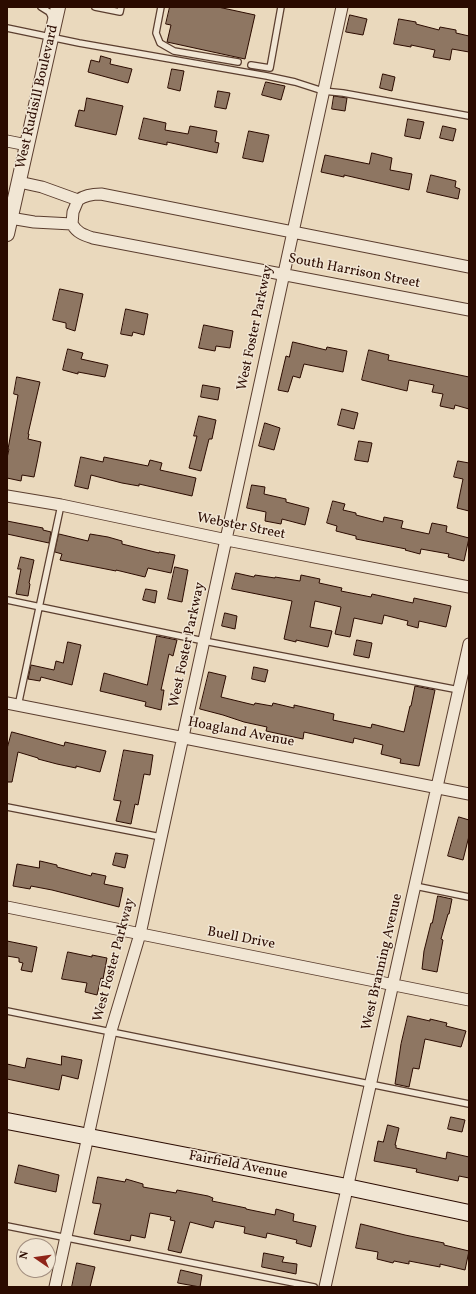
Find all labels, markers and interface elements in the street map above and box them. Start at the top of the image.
street label: West Rudisill Boulevard [13,23,63,171]
street label: South Harrison Street [287,251,421,293]
street label: West Foster Parkway [235,264,277,392]
street label: Webster Street [195,510,287,544]
street label: West Foster Parkway [167,581,209,709]
street label: Hoagland Avenue [186,714,296,752]
street label: West Branning Avenue [359,892,407,1032]
street label: West Foster Parkway [90,896,140,1024]
street label: Buell Drive [206,924,276,954]
street label: Fairfield Avenue [187,1148,289,1184]
north arrow [16,1238,56,1278]
text: N [17,1250,33,1261]

